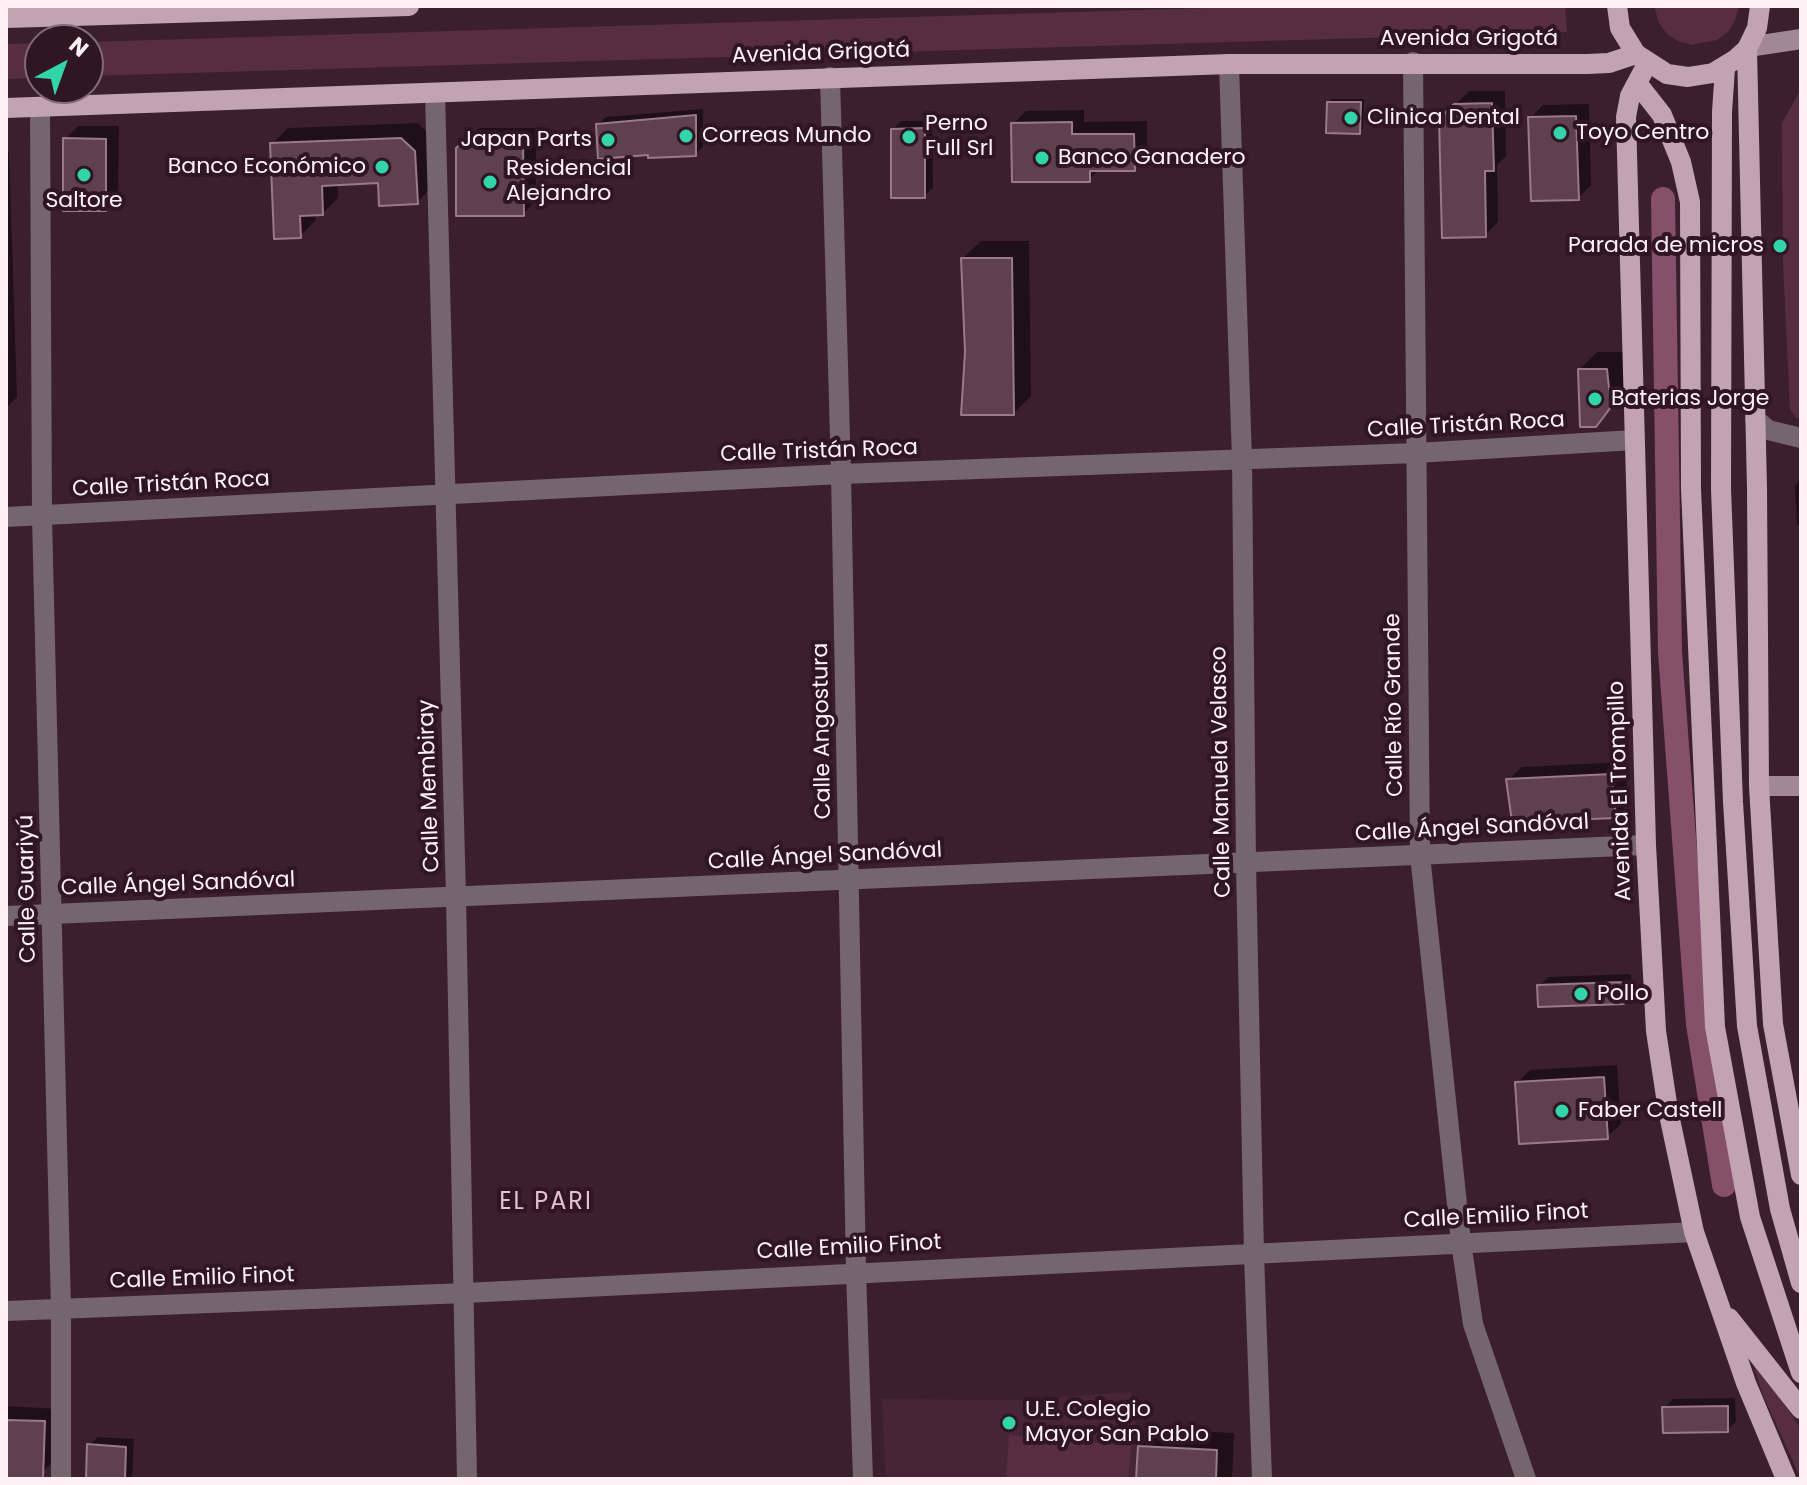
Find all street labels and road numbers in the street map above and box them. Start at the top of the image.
street label: Avenida Grigotá [1380,26,1558,52]
street label: Avenida Grigotá [731,38,911,70]
street label: Calle Tristán Roca [1367,408,1565,444]
street label: Calle Tristán Roca [720,435,918,469]
street label: Calle Tristán Roca [72,467,270,503]
street label: Calle Río Grande [1380,613,1410,797]
street label: Calle Angostura [808,642,838,820]
street label: Calle Manuela Velasco [1207,646,1237,898]
street label: Avenida El Trompillo [1604,680,1638,902]
street label: Calle Membiray [414,699,446,873]
street label: Calle Ángel Sandóval [1354,810,1590,848]
street label: Calle Guariyú [14,815,42,963]
street label: Calle Ángel Sandóval [707,838,943,876]
street label: Calle Ángel Sandóval [60,868,296,902]
street label: Calle Emilio Finot [1403,1199,1589,1235]
street label: Calle Emilio Finot [756,1230,942,1266]
street label: Calle Emilio Finot [109,1263,295,1295]

